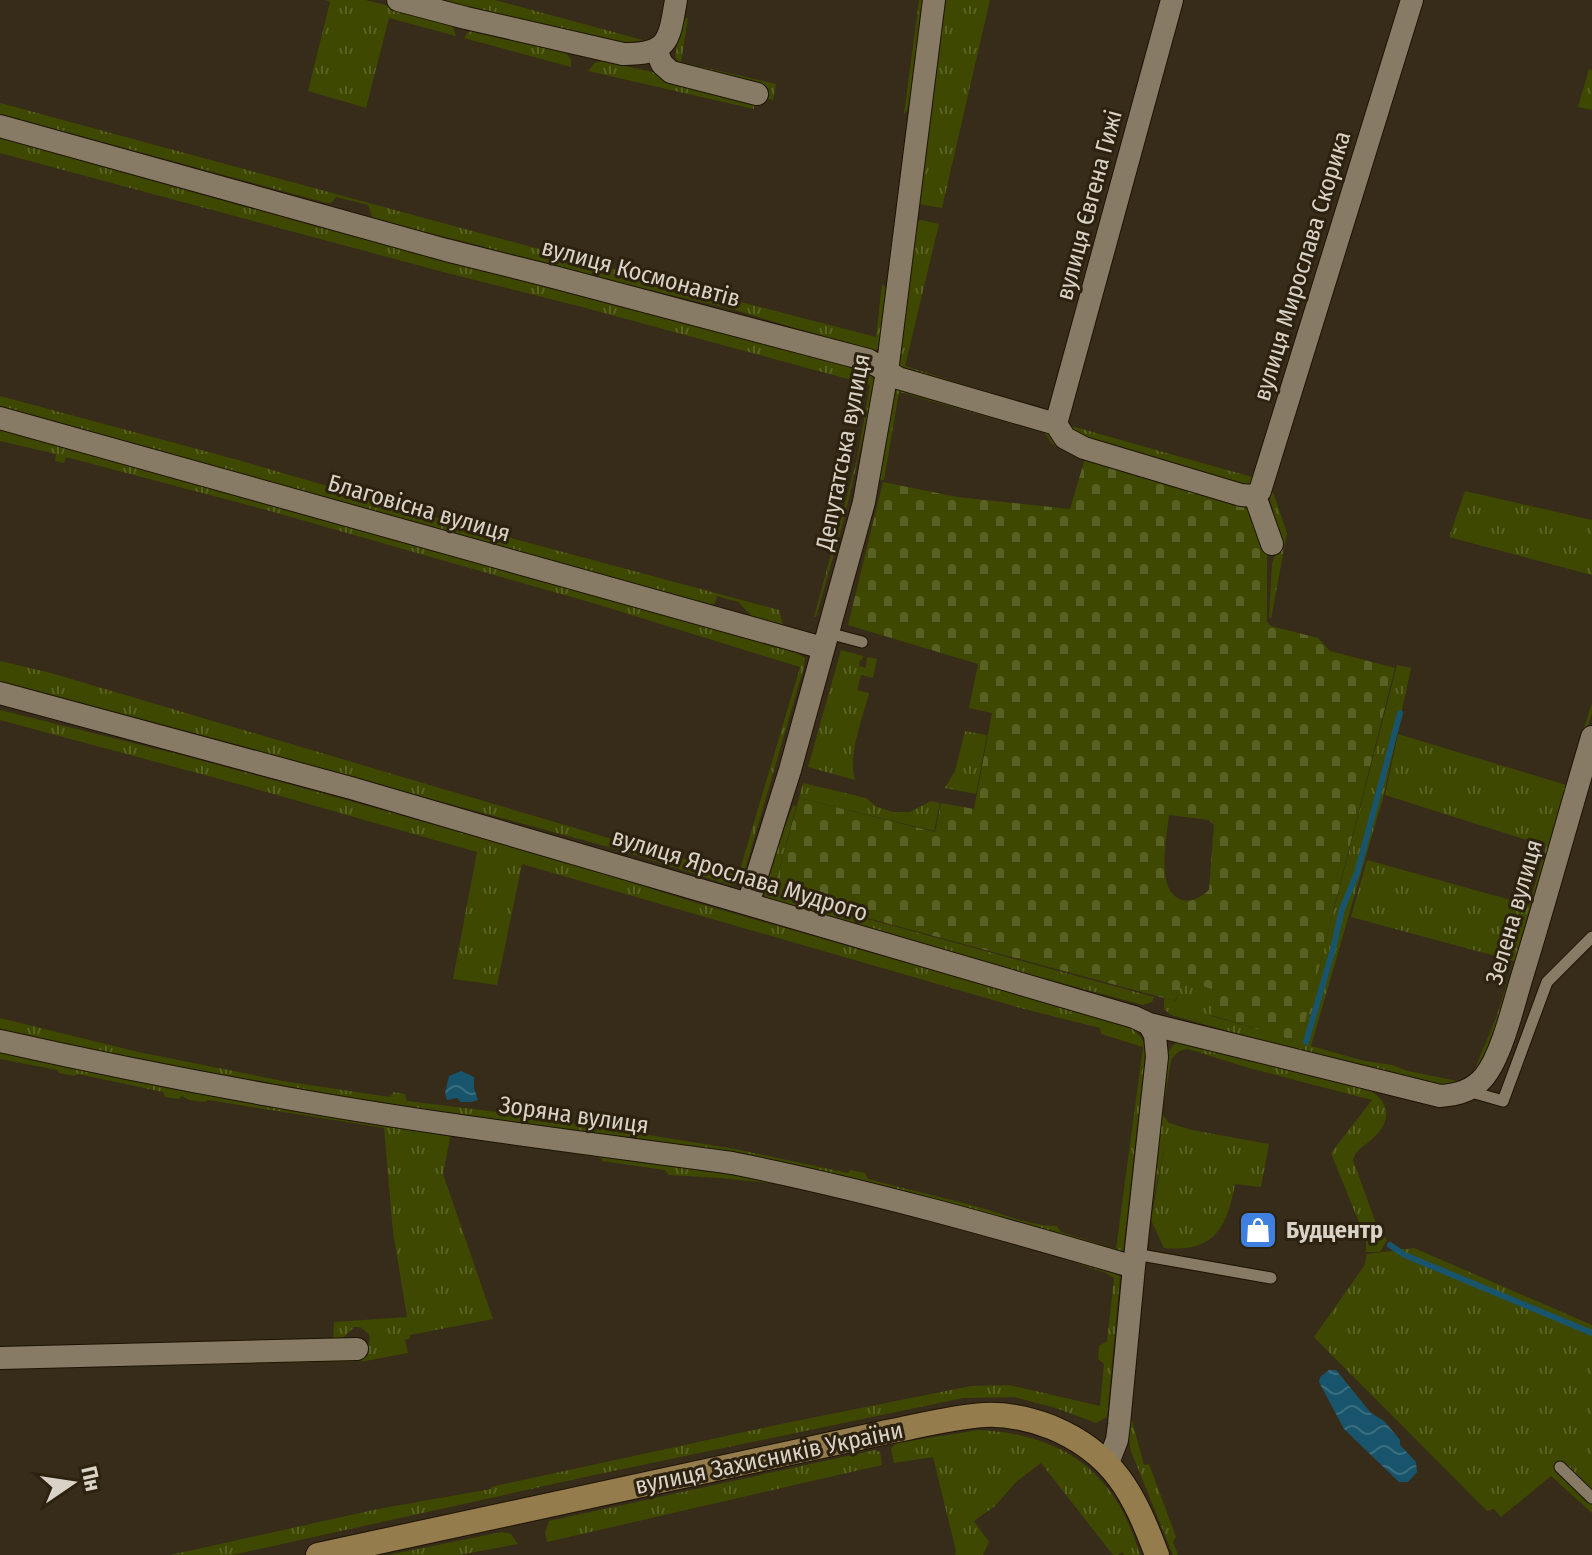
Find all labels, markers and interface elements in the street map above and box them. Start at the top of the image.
street label: вулиця Євгена Гижі [1050,107,1128,303]
street label: вулиця Мирослава Скорика [1248,128,1356,404]
street label: вулиця Космонавтів [539,233,743,313]
street label: Депутатська вулиця [810,351,876,554]
street label: Благовісна вулиця [325,469,513,547]
street label: вулиця Ярослава Мудрого [609,823,871,927]
street label: Зелена вулиця [1480,836,1548,988]
street label: Зоряна вулиця [497,1091,651,1139]
shop icon: Будцентр [1237,1209,1279,1251]
place label: Будцентр [1286,1216,1383,1244]
street label: вулиця Захисників України [632,1416,906,1500]
north arrow [32,1443,112,1523]
text: Пн [75,1463,107,1494]

